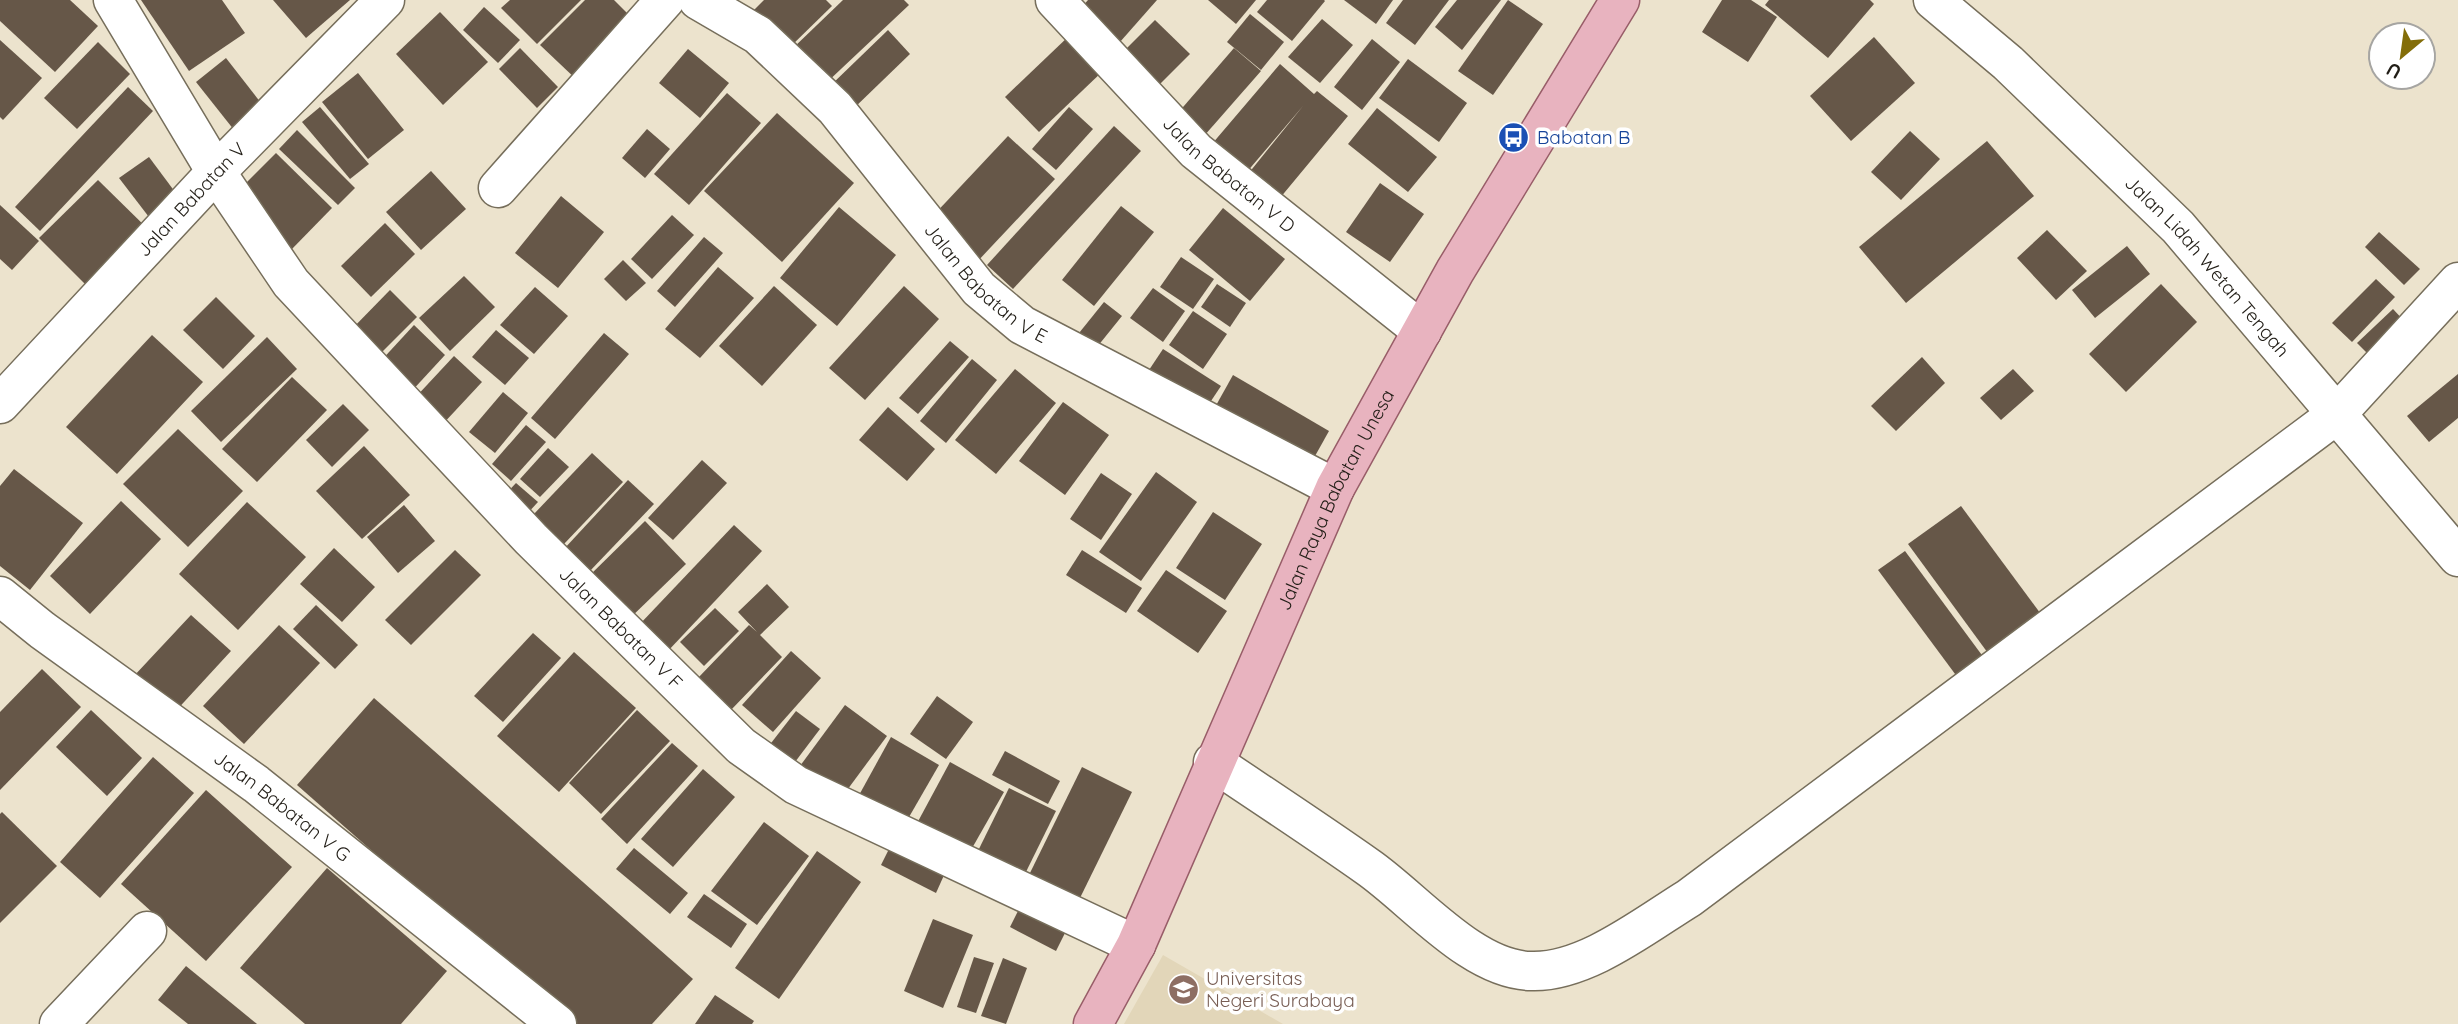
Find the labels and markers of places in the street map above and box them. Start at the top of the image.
bus stop icon: Babatan B [1497,120,1531,154]
place label: Babatan B [1537,125,1630,149]
place label: Universitas Negeri Surabaya [1206,966,1355,1012]
school or university icon: Universitas Negeri Surabaya [1166,972,1200,1006]

